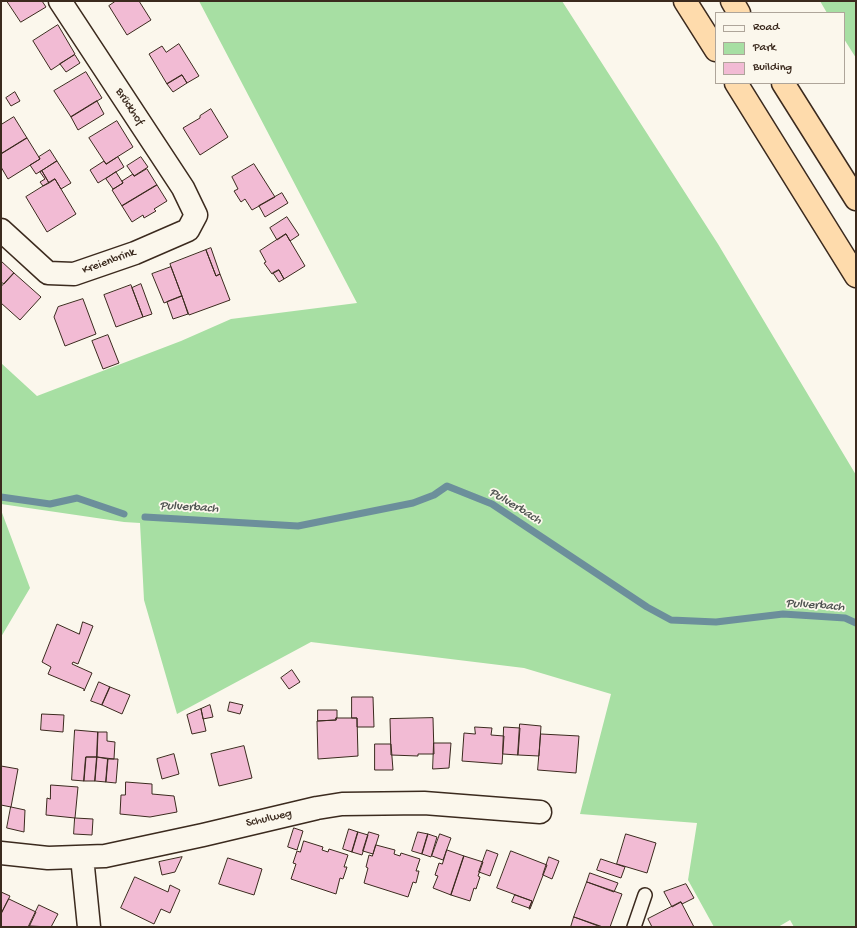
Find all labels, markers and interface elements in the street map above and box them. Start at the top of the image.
legend [715,12,845,84]
text: Road [753,21,779,35]
text: Park [753,41,776,55]
text: Building [753,61,792,75]
street label: Brückhof [112,86,146,128]
street label: Kreienbrink [80,246,138,278]
water label: Pulverbach [486,485,544,529]
water label: Pulverbach [159,499,219,517]
water label: Pulverbach [785,596,845,616]
street label: Schulweg [245,807,293,831]

